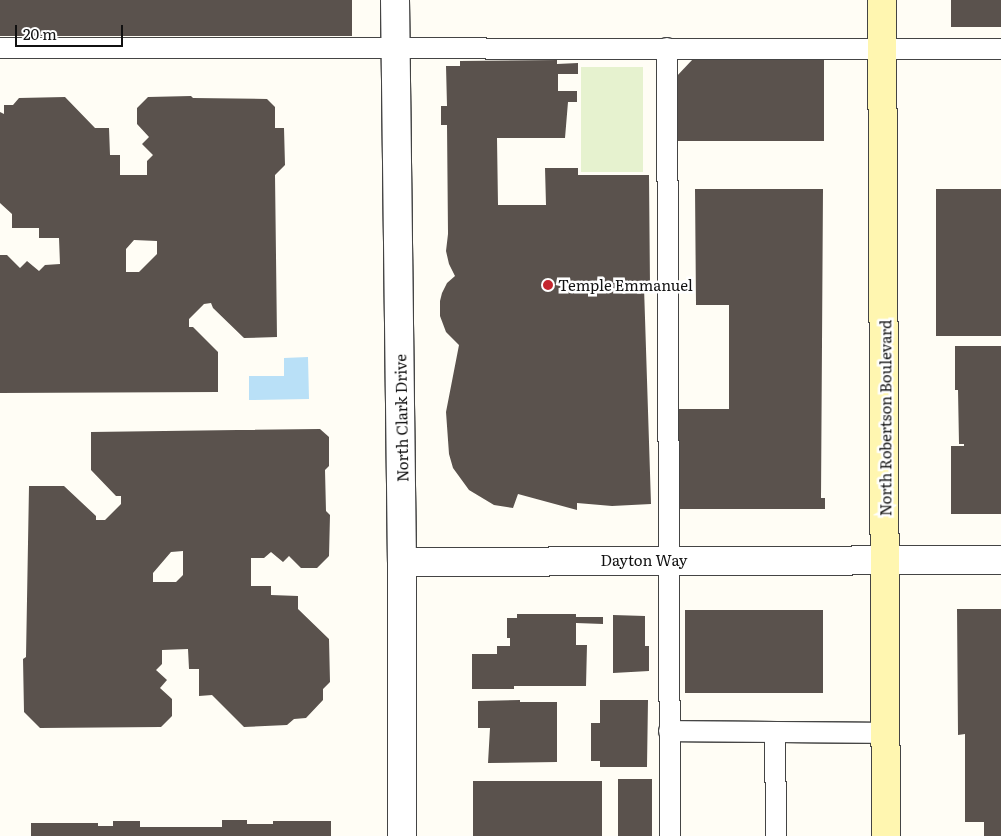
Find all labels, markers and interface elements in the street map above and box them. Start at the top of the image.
scale bar [18,15,125,47]
text: 20 m [23,22,57,45]
place label: Temple Emmanuel [558,276,693,294]
marker: Temple Emmanuel [542,279,554,291]
street label: North Robertson Boulevard [876,320,894,516]
street label: North Clark Drive [391,354,411,482]
street label: Dayton Way [601,551,687,569]

